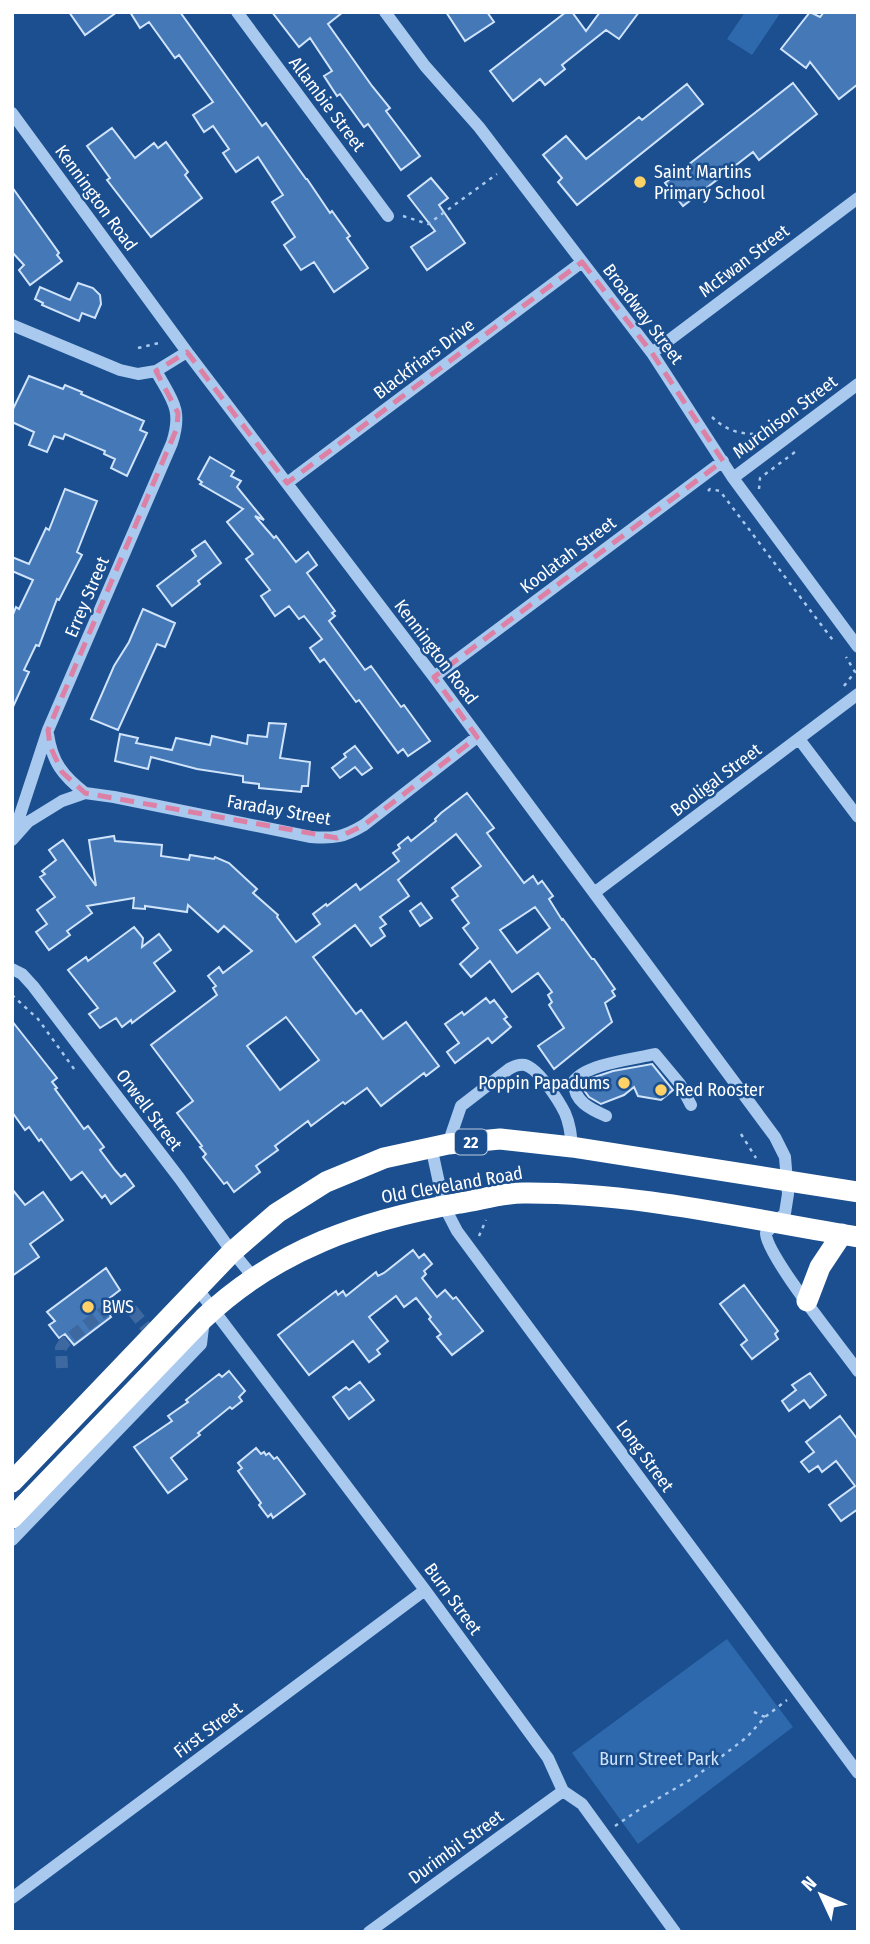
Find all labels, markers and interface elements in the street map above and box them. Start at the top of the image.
street label: Allambie Street [284,52,370,156]
street label: Kennington Road [50,141,142,255]
place label: Saint Martins Primary School [654,161,765,204]
marker: Saint Martins Primary School [632,174,648,190]
street label: McEwan Street [695,220,793,302]
street label: Broadway Street [598,259,688,369]
street label: Blackfriars Drive [369,314,479,404]
street label: Murchison Street [729,371,842,463]
street label: Koolatah Street [516,512,620,598]
street label: Errey Street [60,553,114,641]
street label: Kennington Road [389,595,483,709]
street label: Booligal Street [666,739,766,821]
street label: Faraday Street [225,790,333,830]
street label: Orwell Street [111,1065,187,1155]
place label: Poppin Papadums [478,1072,610,1094]
marker: Poppin Papadums [616,1075,632,1091]
place label: Red Rooster [675,1079,765,1101]
marker: Red Rooster [653,1082,669,1098]
road number: 22 [455,1130,487,1154]
street label: Old Cleveland Road [380,1162,524,1208]
place label: BWS [102,1296,134,1318]
marker: BWS [80,1299,96,1315]
street label: Long Street [612,1416,679,1496]
street label: Burn Street [420,1559,487,1639]
street label: First Street [169,1697,247,1763]
park label: Burn Street Park [599,1748,719,1770]
street label: Durimbil Street [404,1805,508,1889]
north arrow [786,1860,856,1930]
text: N [797,1871,821,1896]

